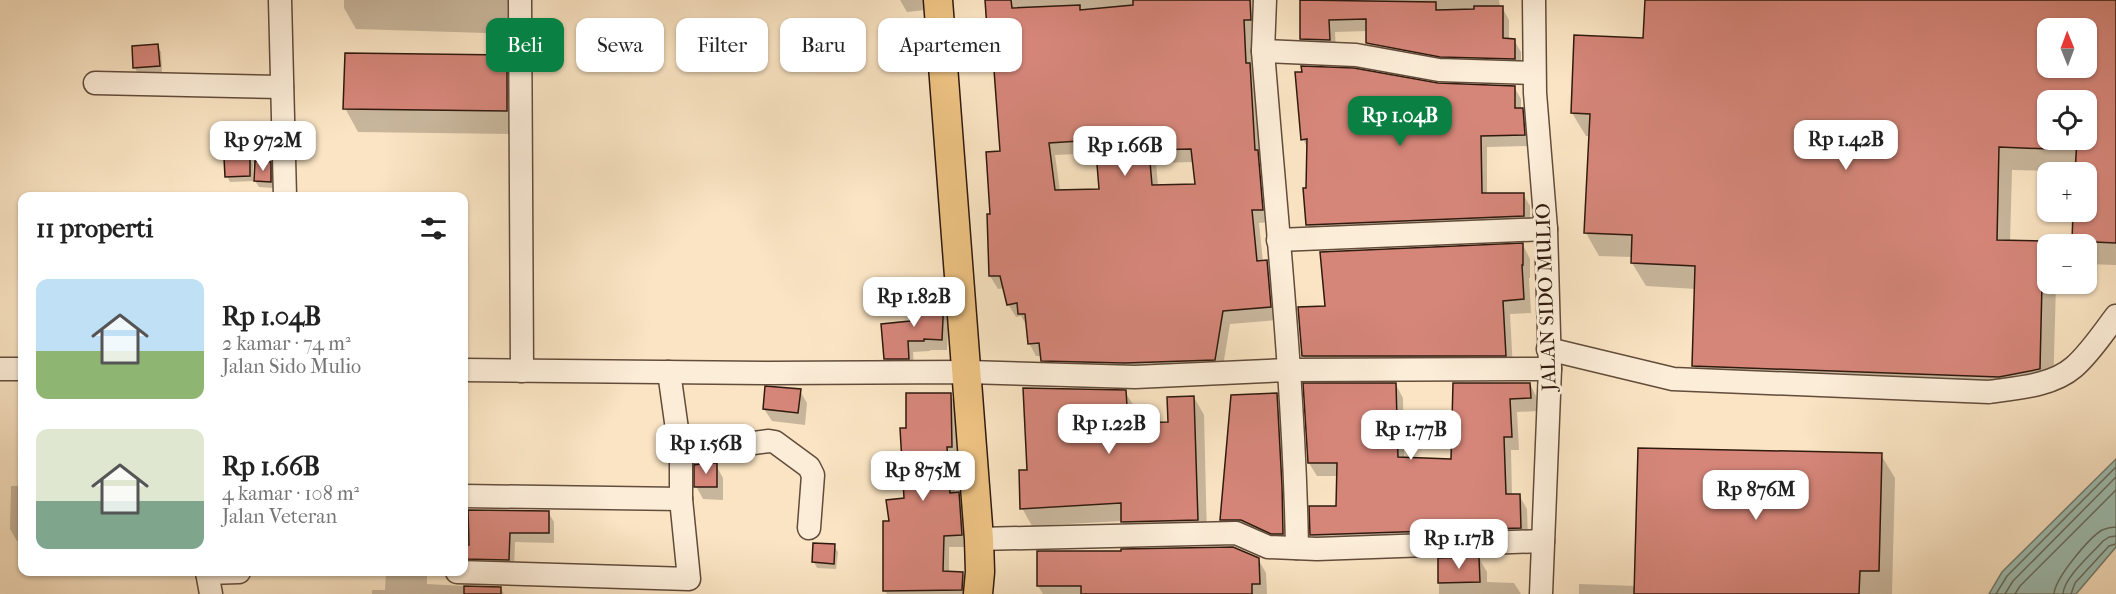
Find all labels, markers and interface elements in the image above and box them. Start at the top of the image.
chip: Beli [486,18,564,72]
chip: Sewa [576,18,664,72]
chip: Filter [676,18,768,72]
chip: Baru [780,18,866,72]
chip: Apartemen [878,18,1022,72]
north arrow [2037,18,2097,78]
map controls [2037,18,2097,294]
button: locate [2037,90,2097,150]
pin: Rp 1.04B [1338,96,1462,147]
text: Rp 1.04B [1362,104,1438,127]
pin: Rp 1.42B [1784,120,1908,171]
pin: Rp 972M [208,121,318,172]
pin: Rp 1.66B [1063,126,1187,177]
text: Rp 1.42B [1808,128,1884,151]
text: Rp 972M [224,129,302,152]
text: Rp 1.66B [1087,134,1163,157]
button: + [2037,162,2097,222]
street label: JALAN SIDO MULIO [1531,203,1561,393]
icon: filters [417,212,450,245]
text: 11 properti [36,213,153,244]
button: − [2037,234,2097,294]
pin: Rp 1.82B [852,277,976,328]
text: Rp 1.82B [877,285,951,308]
text: Rp 1.04B [222,301,321,332]
icon: home [84,303,156,375]
text: 2 kamar · 74 m² [222,332,351,355]
text: Jalan Sido Mulio [222,355,361,378]
pin: Rp 1.22B [1047,404,1171,455]
pin: Rp 1.77B [1349,410,1473,461]
text: Rp 1.22B [1072,412,1146,435]
text: Rp 1.77B [1375,418,1447,441]
pin: Rp 1.56B [644,424,768,475]
text: Rp 1.56B [670,432,742,455]
text: Rp 1.66B [222,451,320,482]
pin: Rp 875M [868,451,978,502]
icon: home [84,453,156,525]
text: Rp 875M [885,459,961,482]
pin: Rp 876M [1701,470,1811,521]
text: Rp 876M [1717,478,1795,501]
text: 4 kamar · 108 m² [222,482,359,505]
text: Jalan Veteran [222,505,337,528]
pin: Rp 1.17B [1397,519,1521,570]
text: Rp 1.17B [1424,527,1494,550]

